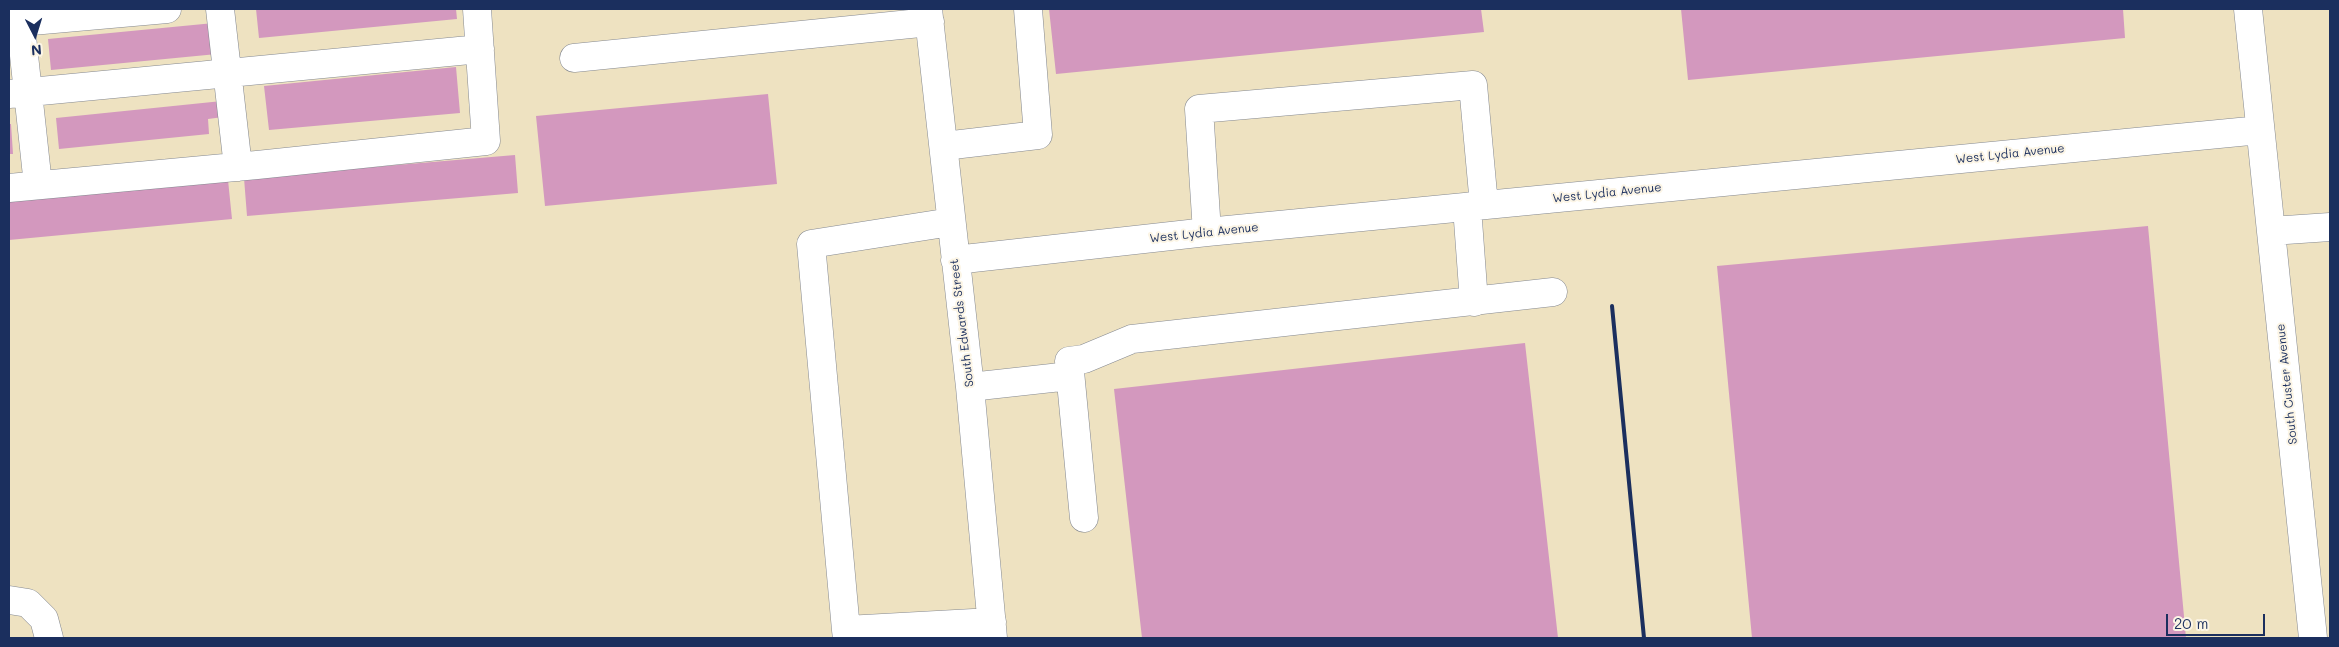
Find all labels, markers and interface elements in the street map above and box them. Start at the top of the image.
north arrow [10,10,60,60]
text: N [30,41,42,60]
street label: West Lydia Avenue [1955,141,2065,167]
street label: West Lydia Avenue [1552,180,1662,206]
street label: West Lydia Avenue [1149,220,1259,246]
street label: South Edwards Street [947,258,977,388]
street label: South Custer Avenue [2273,323,2301,445]
scale bar [2169,604,2268,636]
text: 20 m [2174,613,2208,633]

